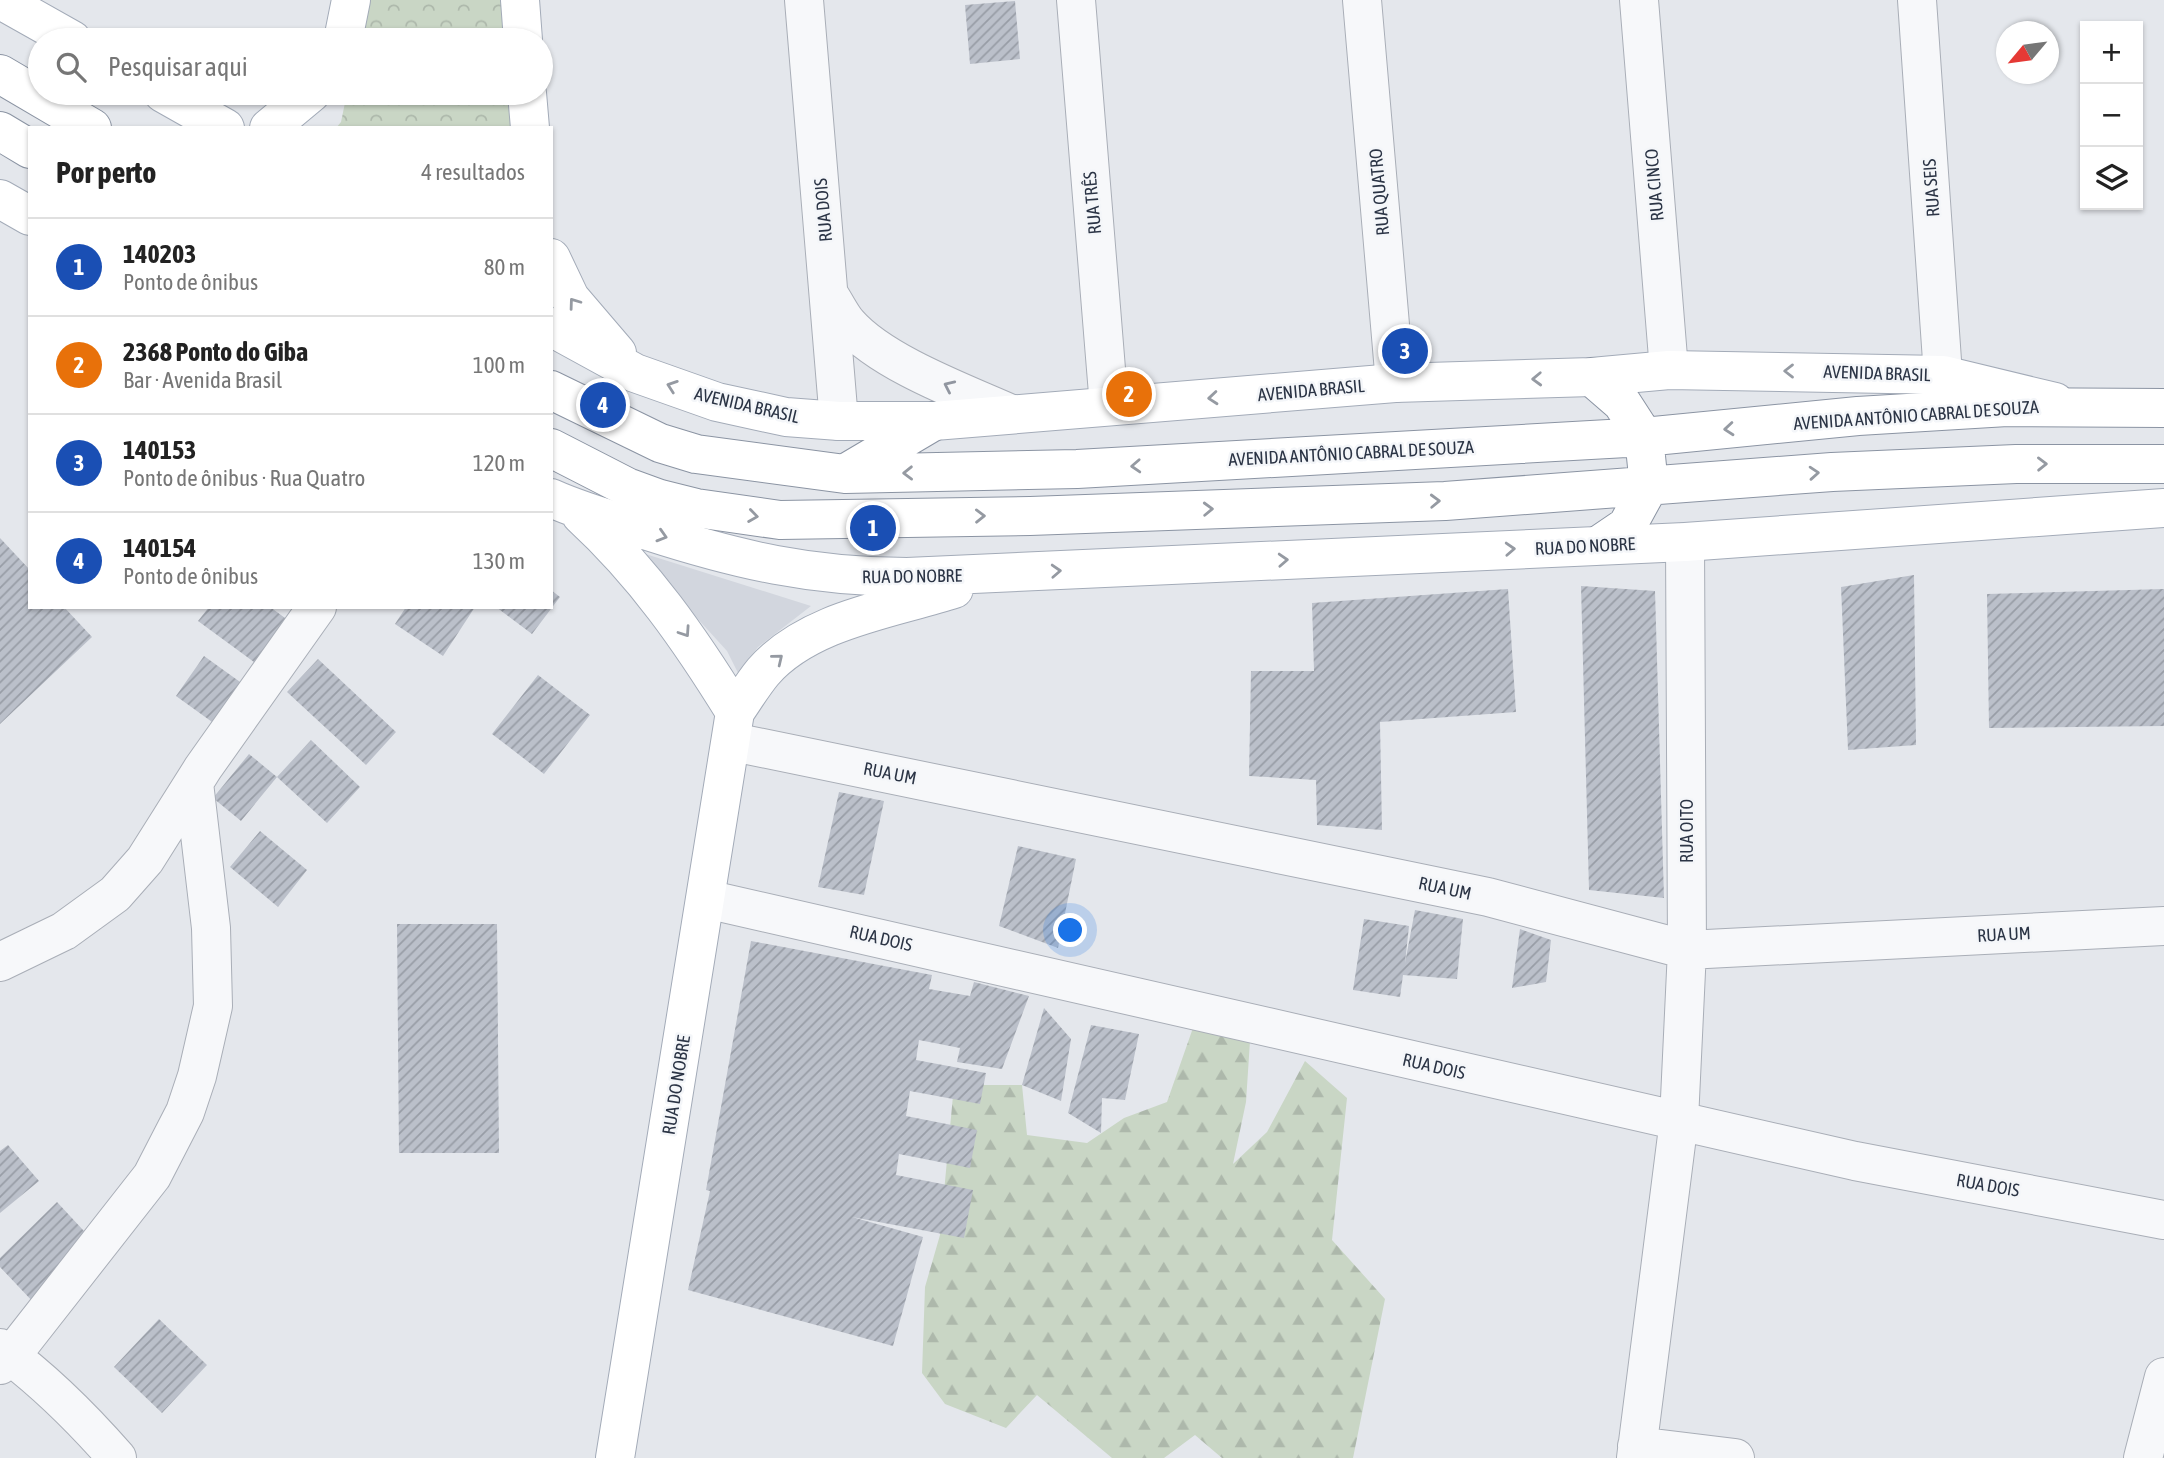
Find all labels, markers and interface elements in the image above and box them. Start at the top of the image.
north arrow [1996,21,2059,84]
map controls [2080,21,2143,210]
button: + [2080,21,2143,84]
search box [28,28,553,105]
icon: search [52,48,90,86]
text: Pesquisar aqui [108,52,248,82]
button: − [2080,84,2143,147]
button: layers [2080,147,2143,210]
street label: RUA QUATRO [1365,148,1393,236]
street label: RUA CINCO [1640,148,1668,222]
text: Por perto [56,155,156,189]
street label: RUA SEIS [1918,158,1944,218]
text: 4 resultados [421,159,525,185]
street label: RUA TRÊS [1079,170,1105,235]
street label: RUA DOIS [810,177,836,243]
text: 140203 [123,239,196,269]
text: 1 [74,254,84,280]
text: 80 m [484,254,525,280]
text: Ponto de ônibus [123,269,258,295]
one-way arrow [570,298,583,311]
pin: 3 [1382,325,1428,377]
text: 2368 Ponto do Giba [123,337,308,367]
text: 2 [74,352,84,378]
text: 100 m [473,352,525,378]
street label: AVENIDA BRASIL [1823,361,1931,385]
one-way arrow [1783,363,1794,379]
text: Bar · Avenida Brasil [123,367,282,393]
pin: 2 [1106,368,1152,420]
one-way arrow [1532,371,1543,386]
street label: AVENIDA BRASIL [1257,375,1365,405]
pin: 4 [580,379,626,431]
one-way arrow [666,380,678,394]
one-way arrow [944,380,956,394]
street label: AVENIDA BRASIL [693,383,802,427]
one-way arrow [1207,390,1218,405]
street label: AVENIDA ANTÔNIO CABRAL DE SOUZA [1793,396,2039,434]
one-way arrow [1723,421,1735,436]
text: 140153 [123,435,196,465]
street label: AVENIDA ANTÔNIO CABRAL DE SOUZA [1228,436,1474,470]
text: 3 [74,450,84,476]
text: 120 m [473,450,525,476]
one-way arrow [2037,456,2048,472]
one-way arrow [1130,458,1141,473]
text: Ponto de ônibus · Rua Quatro [123,465,365,491]
one-way arrow [902,465,913,480]
one-way arrow [1809,466,1820,481]
one-way arrow [1430,493,1441,508]
pin: 1 [850,502,896,554]
one-way arrow [1202,502,1213,517]
one-way arrow [747,508,759,523]
one-way arrow [975,509,986,524]
one-way arrow [656,527,668,542]
text: 140154 [123,533,196,563]
street label: RUA DO NOBRE [1534,533,1636,559]
one-way arrow [1505,542,1516,557]
text: 4 [74,548,84,574]
text: 130 m [473,548,525,574]
one-way arrow [1278,553,1289,568]
text: Ponto de ônibus [123,563,258,589]
one-way arrow [1051,563,1062,578]
street label: RUA DO NOBRE [862,565,963,587]
one-way arrow [676,625,689,638]
one-way arrow [770,655,782,668]
street label: RUA UM [862,758,918,788]
street label: RUA OITO [1676,799,1697,863]
street label: RUA UM [1417,872,1473,904]
your location [1053,913,1087,947]
street label: RUA DOIS [848,921,915,955]
street label: RUA UM [1977,922,2031,946]
street label: RUA DO NOBRE [658,1033,694,1136]
street label: RUA DOIS [1401,1049,1468,1083]
street label: RUA DOIS [1955,1169,2022,1201]

